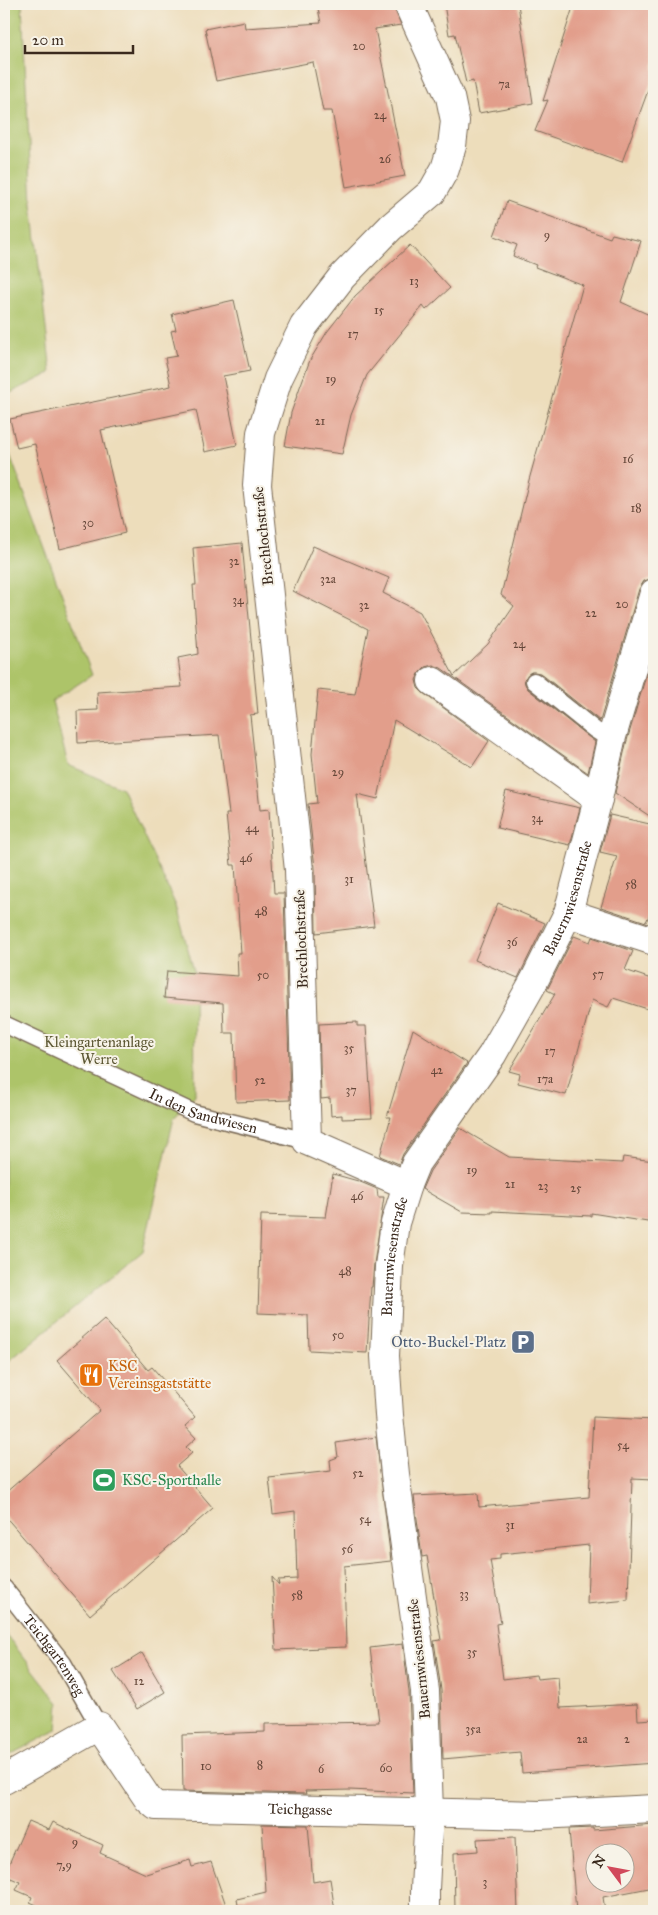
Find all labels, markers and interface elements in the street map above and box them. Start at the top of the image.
scale bar [25,22,132,54]
text: 20 m [32,31,64,49]
house number: 20 [353,39,365,53]
house number: 7a [498,77,511,91]
house number: 24 [374,108,387,122]
house number: 26 [379,152,392,166]
house number: 9 [544,228,550,242]
house number: 13 [409,274,419,288]
house number: 15 [374,303,385,317]
house number: 17 [347,327,359,341]
house number: 19 [325,372,337,386]
house number: 21 [315,414,326,428]
house number: 16 [623,452,634,466]
street label: Brechlochstraße [249,486,277,586]
house number: 18 [630,501,642,515]
house number: 30 [82,516,94,530]
house number: 32 [229,554,239,568]
house number: 32a [320,572,337,586]
house number: 34 [232,593,244,607]
house number: 20 [616,597,628,611]
house number: 32 [359,598,369,612]
house number: 22 [585,606,597,620]
house number: 24 [513,637,526,651]
house number: 29 [332,765,344,779]
house number: 34 [531,811,543,825]
house number: 44 [245,821,259,835]
street label: Bauernwiesenstraße [539,839,596,959]
house number: 46 [240,851,253,865]
house number: 31 [344,872,354,886]
house number: 58 [625,877,637,891]
street label: Brechlochstraße [290,889,312,989]
house number: 48 [254,904,268,918]
house number: 36 [507,935,518,949]
house number: 57 [592,967,604,981]
house number: 50 [257,968,269,982]
park label: Kleingartenanlage Werre [44,1033,154,1068]
house number: 35 [344,1041,355,1055]
house number: 17 [544,1044,556,1058]
house number: 42 [431,1063,443,1077]
house number: 17a [537,1072,554,1086]
house number: 52 [254,1073,266,1087]
house number: 37 [345,1083,357,1097]
street label: In den Sandwiesen [146,1084,259,1137]
house number: 19 [466,1163,478,1177]
house number: 21 [505,1177,516,1191]
house number: 23 [538,1179,549,1193]
house number: 25 [570,1181,582,1195]
house number: 46 [351,1189,364,1203]
street label: Bauernwiesenstraße [378,1194,412,1317]
house number: 48 [338,1264,352,1278]
house number: 50 [332,1328,344,1342]
parking icon: Otto-Buckel-Platz [510,1329,536,1355]
place label: Otto-Buckel-Platz [391,1333,506,1351]
place label: KSC Vereinsgaststätte [107,1357,211,1392]
restaurant icon: KSC Vereinsgaststätte [78,1362,104,1388]
house number: 54 [617,1438,629,1452]
house number: 52 [352,1466,364,1480]
sports icon: KSC-Sporthalle [91,1467,117,1493]
place label: KSC-Sporthalle [122,1471,221,1489]
house number: 54 [359,1512,371,1526]
house number: 31 [505,1518,515,1532]
house number: 56 [341,1542,354,1556]
house number: 33 [459,1587,469,1601]
house number: 58 [291,1588,303,1602]
street label: Bauernwiesenstraße [404,1598,434,1720]
street label: Teichgartenweg [19,1611,89,1700]
house number: 35 [467,1645,478,1659]
house number: 12 [134,1674,144,1688]
house number: 35a [465,1722,482,1736]
house number: 2a [577,1732,588,1746]
house number: 2 [624,1732,630,1746]
house number: 8 [257,1758,263,1772]
house number: 10 [200,1759,212,1773]
house number: 60 [379,1761,393,1775]
house number: 6 [318,1762,325,1776]
street label: Teichgasse [268,1800,333,1819]
house number: 9 [72,1835,78,1849]
north arrow [586,1842,636,1892]
text: N [589,1852,610,1871]
house number: 7,9 [56,1858,72,1872]
house number: 3 [483,1875,488,1889]

